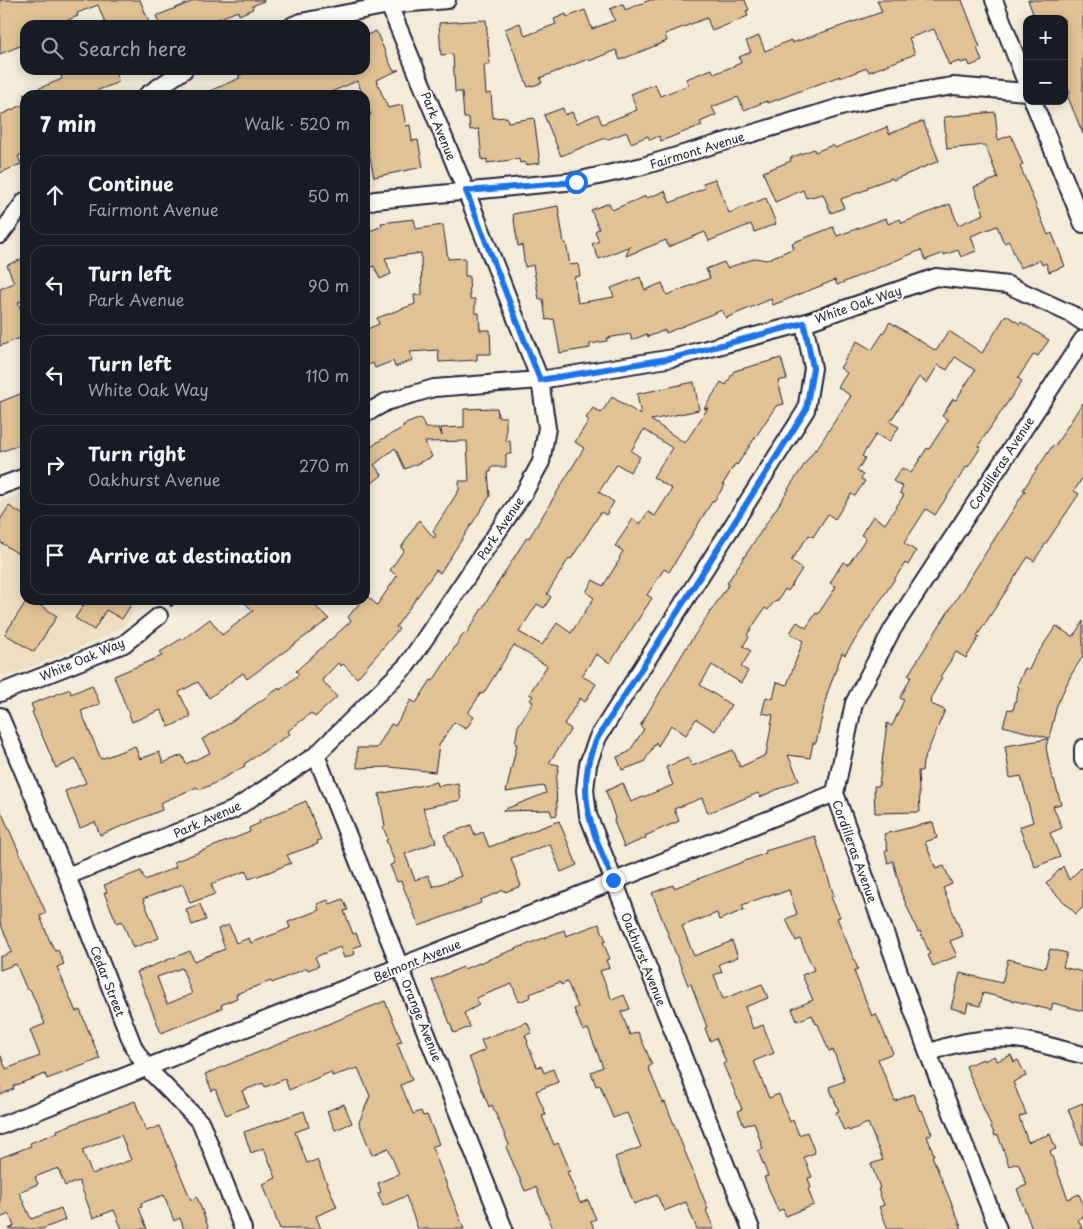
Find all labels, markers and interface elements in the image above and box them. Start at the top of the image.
map controls [1023,15,1068,105]
button: + [1023,15,1068,60]
search box [20,20,370,75]
icon: search [38,34,66,62]
text: Search here [78,34,187,62]
button: − [1023,60,1068,105]
street label: Park Avenue [417,89,461,163]
text: 7 min [40,107,96,139]
text: Walk · 520 m [244,111,350,135]
street label: Fairmont Avenue [648,127,747,173]
text: Continue [88,169,174,197]
route start [565,171,588,194]
icon: ahead [41,181,69,209]
text: 50 m [308,183,349,207]
text: Fairmont Avenue [88,197,219,221]
text: Turn left [88,259,172,287]
icon: left [41,271,69,299]
text: 90 m [308,273,349,297]
street label: White Oak Way [812,281,904,327]
text: Park Avenue [88,287,185,311]
text: Turn left [88,349,172,377]
icon: left [41,361,69,389]
text: 110 m [306,363,349,387]
text: White Oak Way [88,377,209,401]
street label: Cordilleras Avenue [964,413,1038,513]
text: Turn right [88,439,186,467]
icon: right [41,451,69,479]
text: 270 m [299,453,349,477]
text: Oakhurst Avenue [88,467,221,491]
street label: Park Avenue [472,493,528,563]
icon: arrive [41,541,69,569]
text: Arrive at destination [88,541,292,569]
street label: White Oak Way [37,633,127,685]
street label: Park Avenue [170,796,244,842]
street label: Cordilleras Avenue [828,797,882,905]
route end [602,869,625,892]
street label: Oakhurst Avenue [617,910,671,1009]
street label: Belmont Avenue [371,934,464,986]
street label: Cedar Street [86,943,130,1019]
street label: Orange Avenue [397,976,447,1064]

